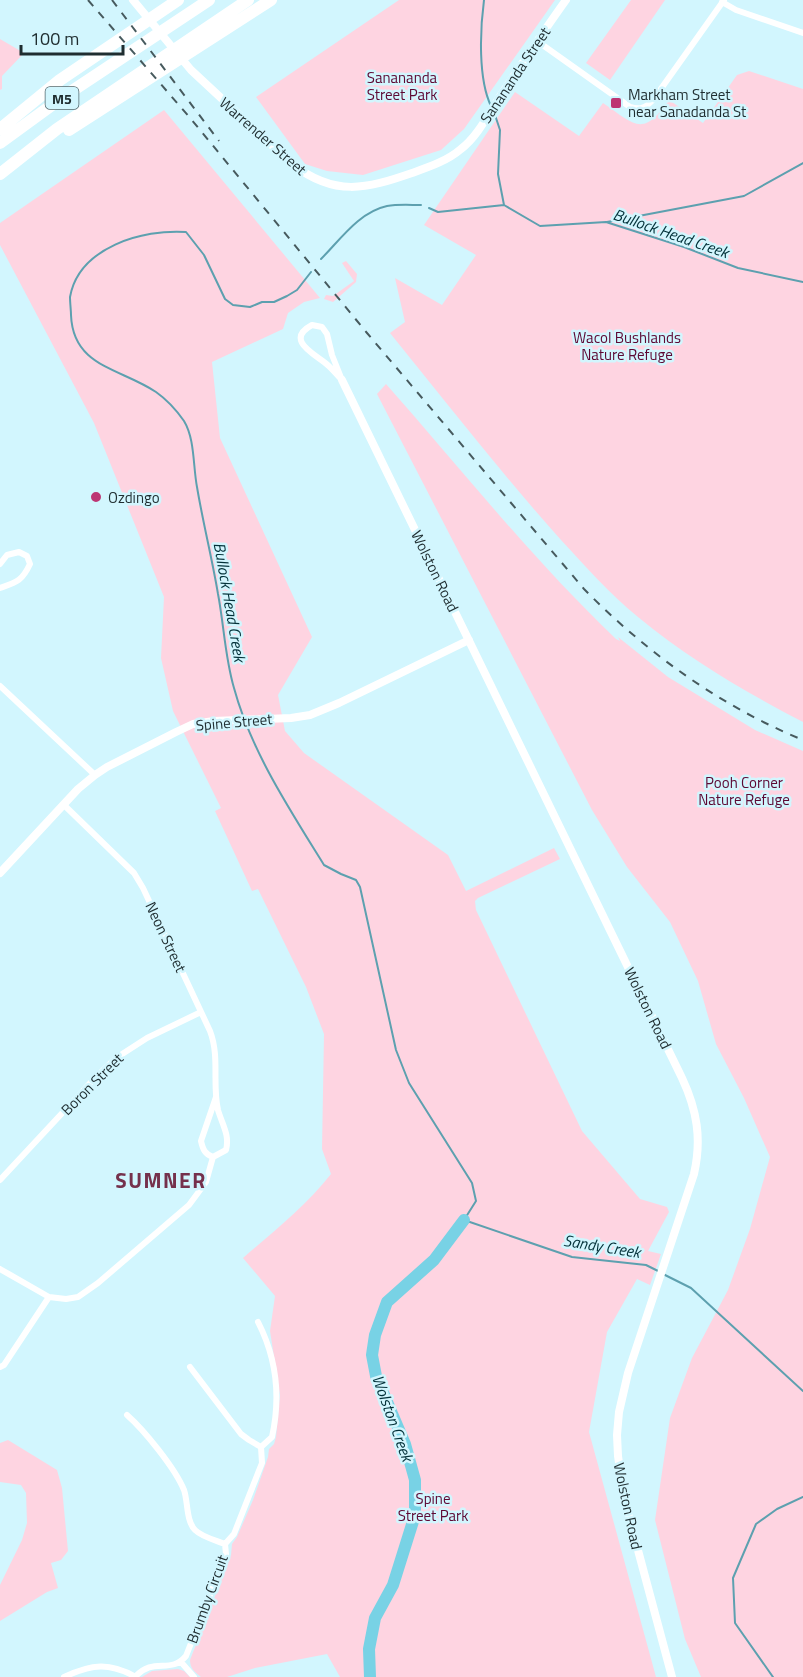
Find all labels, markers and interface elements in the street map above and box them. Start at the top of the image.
scale bar [21,18,123,56]
street label: Sanananda Street [474,21,556,128]
text: 100 m [30,25,79,52]
park label: Sanananda Street Park [367,66,438,106]
place label: Markham Street near Sanadanda St [628,83,747,123]
road number: M5 [46,87,78,109]
street label: Warrender Street [214,92,312,181]
marker: Markham Street near Sanadanda St [609,96,623,110]
water label: Bullock Head Creek [610,202,734,265]
park label: Wacol Bushlands Nature Refuge [573,326,681,366]
place label: Ozdingo [108,486,160,509]
marker: Ozdingo [89,490,103,504]
street label: Wolston Road [405,526,465,616]
water label: Bullock Head Creek [208,540,253,665]
street label: Spine Street [195,707,274,737]
park label: Pooh Corner Nature Refuge [698,771,790,811]
street label: Neon Street [140,898,193,977]
street label: Wolston Road [618,963,678,1053]
street label: Boron Street [56,1047,129,1120]
district label: SUMNER [115,1164,207,1196]
water label: Sandy Creek [562,1228,644,1264]
water label: Wolston Creek [366,1371,420,1466]
street label: Wolston Road [608,1460,648,1552]
park label: Spine Street Park [398,1487,468,1527]
street label: Brumby Circuit [180,1551,234,1647]

